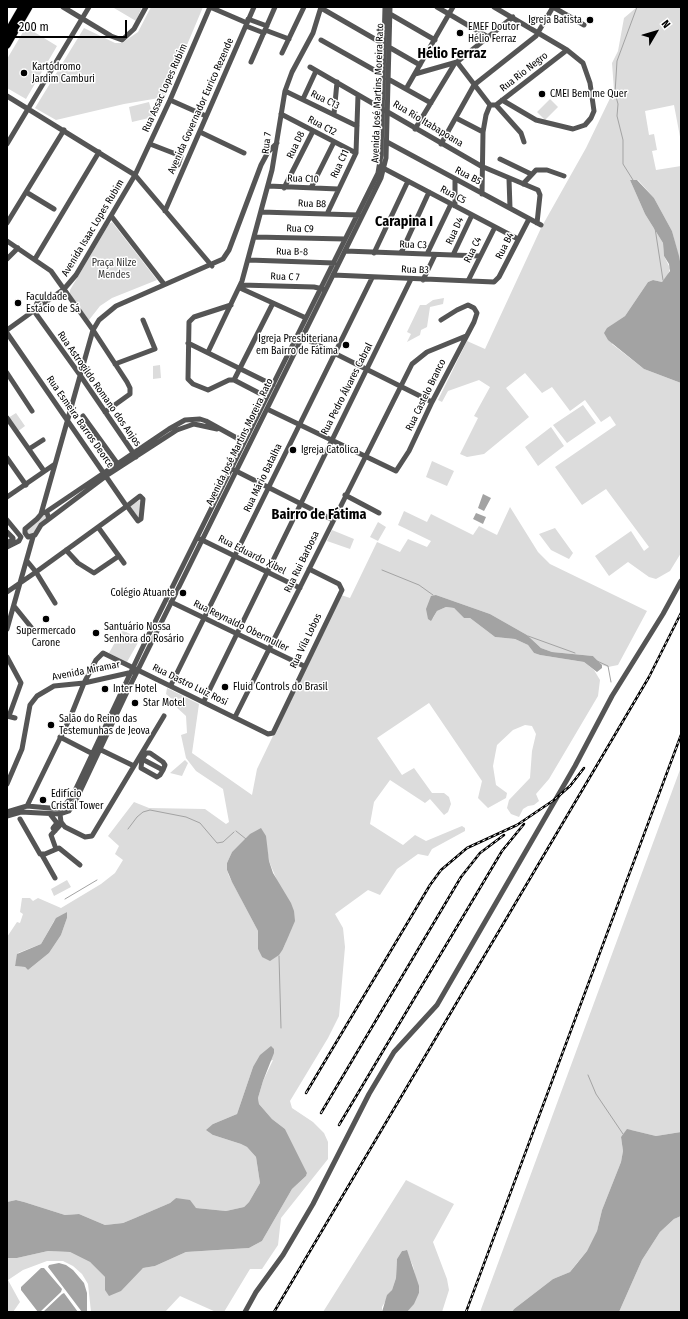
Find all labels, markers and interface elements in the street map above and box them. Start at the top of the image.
scale bar [14,12,129,38]
north arrow [636,12,676,52]
place label: Igreja Batista [528,14,582,26]
marker: Igreja Batista [585,15,595,25]
text: N [659,18,673,31]
text: 200 m [19,20,49,34]
place label: EMEF Doutor Hélio Ferraz [468,21,519,44]
street label: Avenida José Martins Moreira Rato [370,23,386,163]
marker: EMEF Doutor Hélio Ferraz [455,28,465,38]
street label: Avenida Governador Eurico Rezende [166,36,236,176]
street label: Rua Assac Lopes Rubim [140,42,190,134]
district label: Hélio Ferraz [418,46,486,62]
street label: Rua Rio Negro [498,50,550,94]
place label: Kartódromo Jardim Camburi [32,61,95,84]
marker: Kartódromo Jardim Camburi [19,68,29,78]
street label: Rua C13 [308,88,342,112]
place label: CMEI Bem me Quer [550,88,627,100]
marker: CMEI Bem me Quer [537,89,547,99]
street label: Rua Rio Itabapoana [391,98,465,150]
street label: Rua C12 [306,113,338,139]
street label: Rua D8 [284,129,308,161]
street label: Rua 7 [260,131,274,155]
street label: Rua C11 [328,148,352,180]
street label: Rua B5 [453,164,483,188]
street label: Rua C10 [287,172,319,186]
street label: Avenida Isaac Lopes Rubim [59,177,127,279]
street label: Rua C5 [438,183,468,207]
street label: Rua B8 [298,198,326,210]
district label: Carapina I [375,214,433,230]
street label: Rua D4 [444,216,466,246]
street label: Rua C9 [286,223,314,235]
street label: Rua B4 [493,231,517,261]
street label: Rua C4 [462,235,484,265]
street label: Rua C3 [399,239,427,251]
street label: Rua B-8 [276,246,308,258]
park label: Praça Nilze Mendes [92,257,136,280]
street label: Rua B3 [401,264,429,276]
street label: Rua C 7 [270,270,300,284]
place label: Faculdade Estácio de Sá [26,291,80,314]
marker: Faculdade Estácio de Sá [13,298,23,308]
street label: Rua Astrogildo Romano dos Anjos [55,329,143,449]
place label: Igreja Presbiteriana em Bairro de Fátima [256,333,338,356]
marker: Igreja Presbiteriana em Bairro de Fátima [341,340,351,350]
street label: Rua Pedro Álvares Cabral [319,341,375,437]
street label: Rua Castelo Branco [403,357,449,433]
street label: Rua Esmeira Barros Deorce [44,374,116,470]
street label: Avenida José Martins Moreira Rato [204,377,276,507]
street label: Rua Mário Batalha [241,442,285,514]
place label: Igreja Catolica [301,444,359,456]
marker: Igreja Catolica [288,445,298,455]
district label: Bairro de Fátima [272,507,366,523]
street label: Rua Rui Barbosa [282,529,322,595]
street label: Rua Eduardo Xibel [216,533,288,577]
place label: Colégio Atuante [111,587,175,599]
marker: Colégio Atuante [178,588,188,598]
street label: Rua Reynaldo Obermuller [191,598,291,654]
street label: Rua Vila Lobos [288,612,324,670]
marker: Supermercado Carone [41,614,51,624]
place label: Santuário Nossa Senhora do Rosário [104,621,184,644]
place label: Supermercado Carone [16,625,76,648]
marker: Santuário Nossa Senhora do Rosário [91,628,101,638]
street label: Avenida Miramar [51,659,121,683]
street label: Rua Dastro Luiz Rosi [150,662,230,708]
place label: Fluid Controls do Brasil [233,681,328,693]
marker: Fluid Controls do Brasil [220,682,230,692]
place label: Inter Hotel [113,683,157,695]
marker: Inter Hotel [100,684,110,694]
place label: Star Motel [143,697,185,709]
marker: Star Motel [130,698,140,708]
place label: Salão do Reino das Testemunhas de Jeova [59,713,150,736]
marker: Salão do Reino das Testemunhas de Jeova [46,720,56,730]
place label: Edifício Cristal Tower [51,788,104,812]
marker: Edifício Cristal Tower [38,795,48,805]

